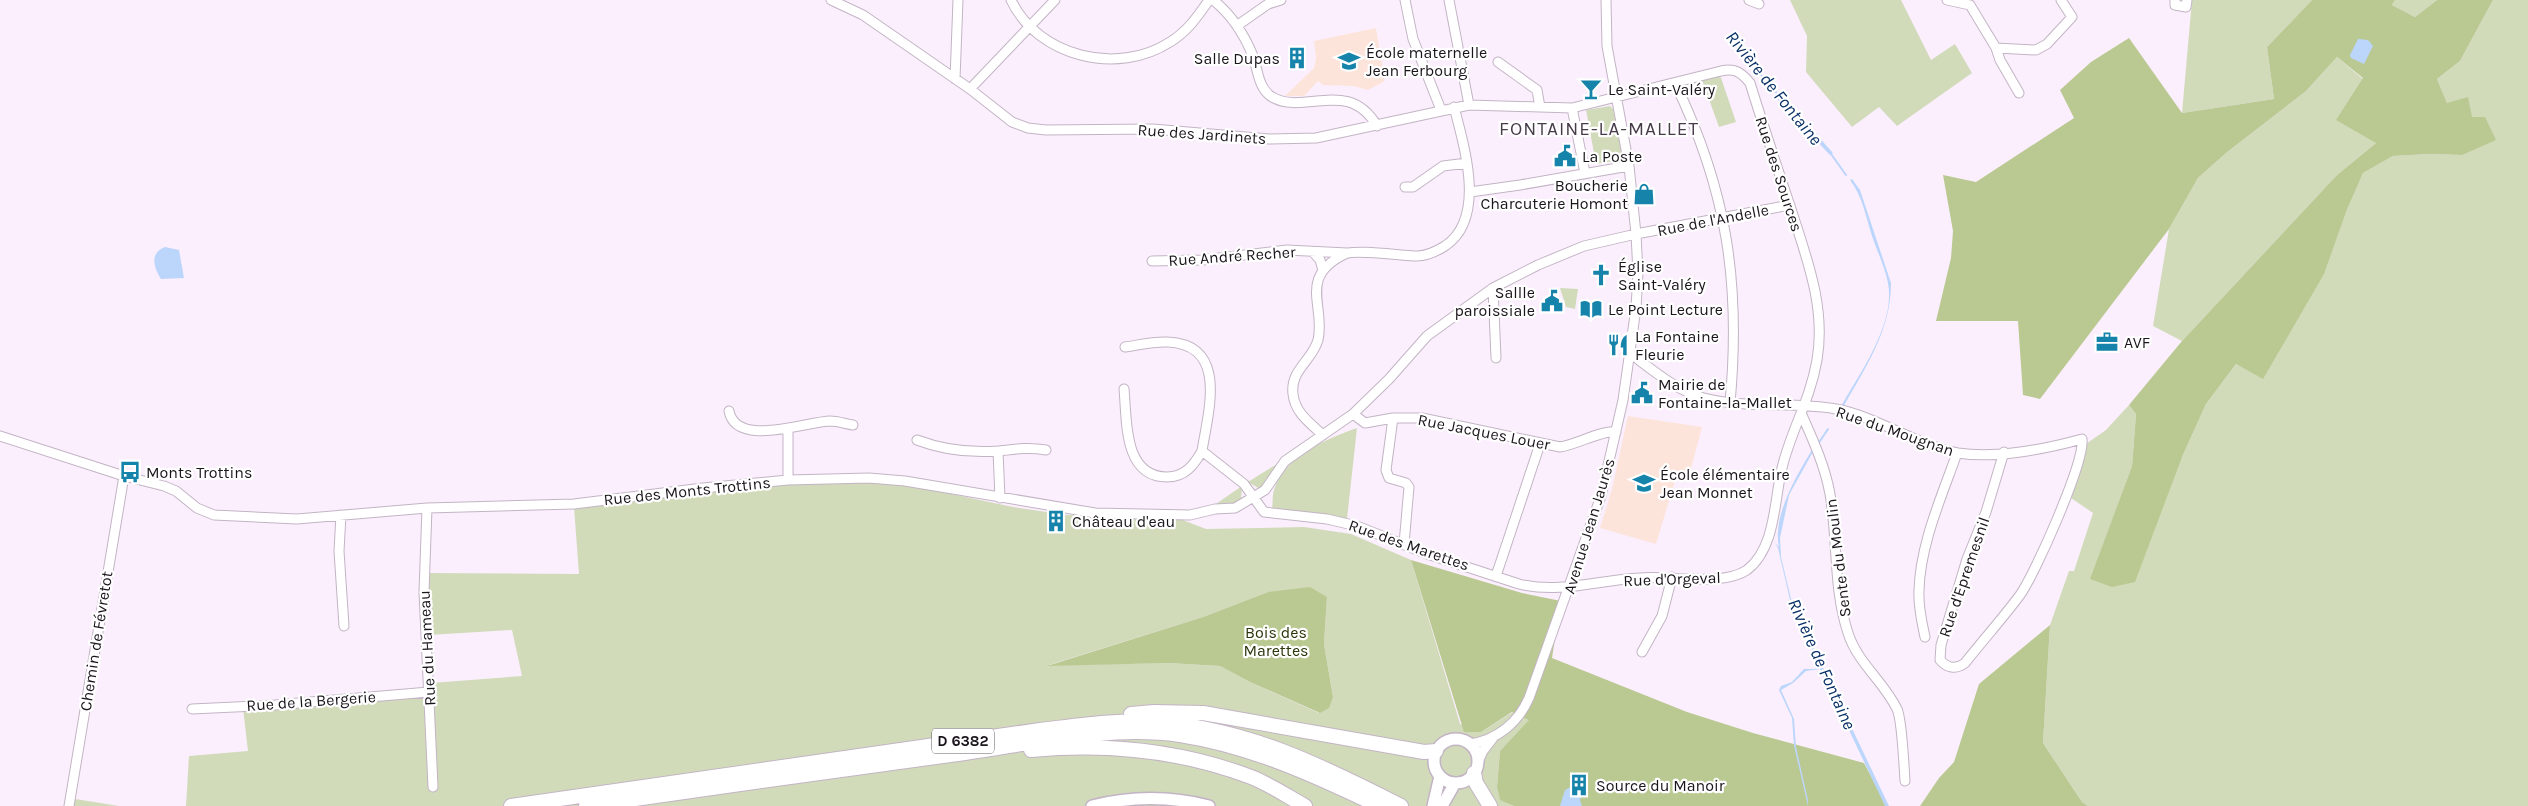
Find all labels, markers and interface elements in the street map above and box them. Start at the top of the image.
water label: Rivière de Fontaine [1721,26,1827,150]
place label: École maternelle Jean Ferbourg [1366,43,1487,80]
building icon: Salle Dupas [1284,45,1310,71]
school or university icon: École maternelle Jean Ferbourg [1336,48,1362,74]
place label: Salle Dupas [1194,49,1280,68]
bar icon: Le Saint-Valéry [1578,76,1604,102]
place label: Le Saint-Valéry [1608,80,1716,99]
street label: Rue des Sources [1751,114,1807,234]
district label: FONTAINE-LA-MALLET [1499,118,1699,140]
street label: Rue des Jardinets [1137,120,1267,148]
public building icon: La Poste [1552,143,1578,169]
place label: La Poste [1582,147,1642,166]
place label: Boucherie Charcuterie Homont [1480,176,1628,213]
shop icon: Boucherie Charcuterie Homont [1631,181,1657,207]
street label: Rue de l'Andelle [1656,200,1770,240]
street label: Rue André Recher [1168,242,1296,270]
place label: Église Saint-Valéry [1618,257,1706,294]
church icon: Église Saint-Valéry [1588,262,1614,288]
place label: Sallle paroissiale [1454,283,1535,320]
public building icon: Sallle paroissiale [1539,288,1565,314]
library icon: Le Point Lecture [1578,296,1604,322]
place label: Le Point Lecture [1608,300,1723,319]
place label: La Fontaine Fleurie [1635,327,1719,364]
office icon: AVF [2094,329,2120,355]
restaurant icon: La Fontaine Fleurie [1605,332,1631,358]
place label: AVF [2124,333,2150,352]
place label: Mairie de Fontaine-la-Mallet [1658,375,1792,412]
public building icon: Mairie de Fontaine-la-Mallet [1629,380,1655,406]
street label: Rue du Mougnan [1833,402,1957,460]
street label: Rue Jacques Louer [1416,410,1552,454]
street label: Avenue Jean Jaurès [1559,456,1619,596]
bus stop icon: Monts Trottins [117,459,143,485]
place label: Monts Trottins [146,463,252,482]
place label: École élémentaire Jean Monnet [1660,465,1790,502]
school or university icon: École élémentaire Jean Monnet [1631,470,1657,496]
street label: Rue des Monts Trottins [603,473,771,509]
street label: Sente du Moulin [1821,498,1855,618]
building icon: Château d'eau [1043,508,1069,534]
place label: Château d'eau [1072,512,1175,531]
street label: Rue d'Epremesnil [1935,514,1993,640]
street label: Rue des Marettes [1346,515,1472,575]
street label: Rue d'Orgeval [1623,568,1721,590]
street label: Chemin de Févretot [76,570,116,712]
street label: Rue du Hameau [414,590,440,706]
water label: Rivière de Fontaine [1783,595,1861,733]
park label: Bois des Marettes [1243,623,1309,660]
street label: Rue de la Bergerie [246,687,376,715]
road number: D 6382 [932,728,994,754]
building icon: Source du Manoir [1566,772,1592,798]
place label: Source du Manoir [1596,776,1725,795]

